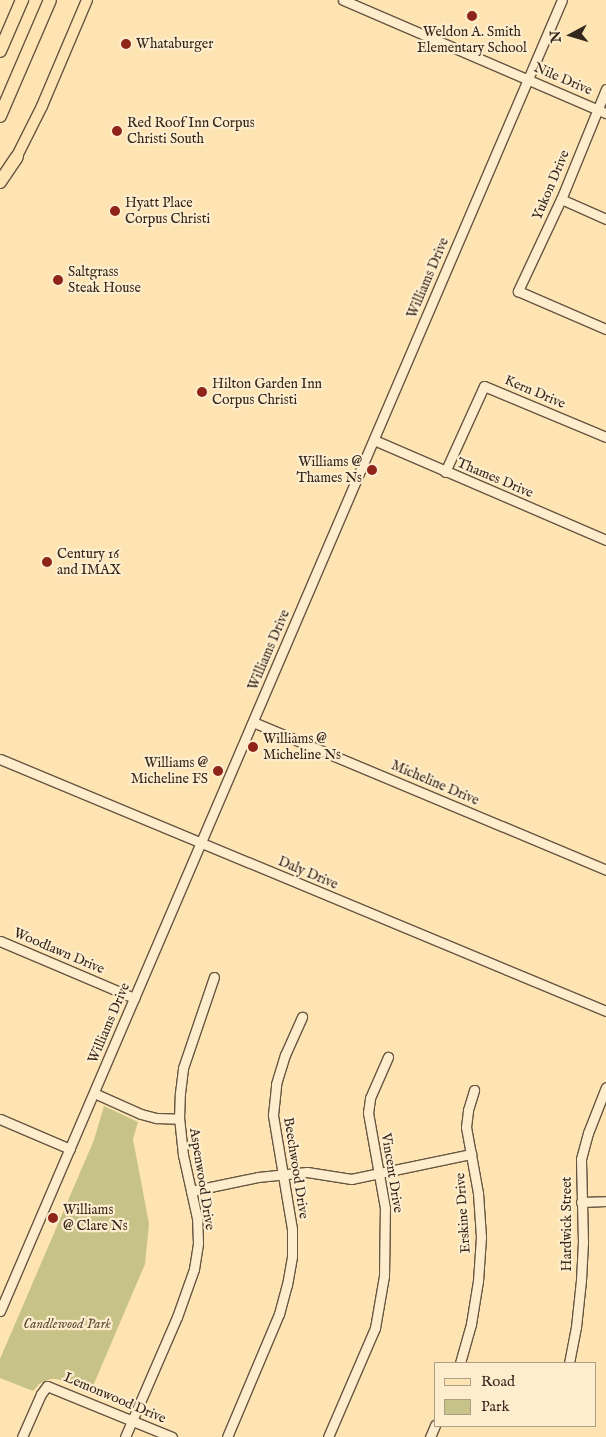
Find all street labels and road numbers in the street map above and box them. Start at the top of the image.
street label: Nile Drive [531,59,595,99]
street label: Yukon Drive [529,148,573,222]
street label: Williams Drive [403,235,453,321]
street label: Kern Drive [502,372,568,412]
street label: Thames Drive [454,454,536,502]
street label: Williams Drive [244,607,294,693]
street label: Micheline Drive [389,757,481,809]
street label: Daly Drive [275,853,341,893]
street label: Woodlawn Drive [11,924,107,978]
street label: Williams Drive [84,980,134,1066]
street label: Beechwood Drive [280,1116,312,1220]
street label: Aspenwood Drive [186,1127,218,1231]
street label: Vincent Drive [377,1132,407,1214]
street label: Erskine Drive [452,1172,474,1254]
street label: Hardwick Street [559,1177,575,1271]
street label: Lemonwood Drive [61,1369,169,1427]

